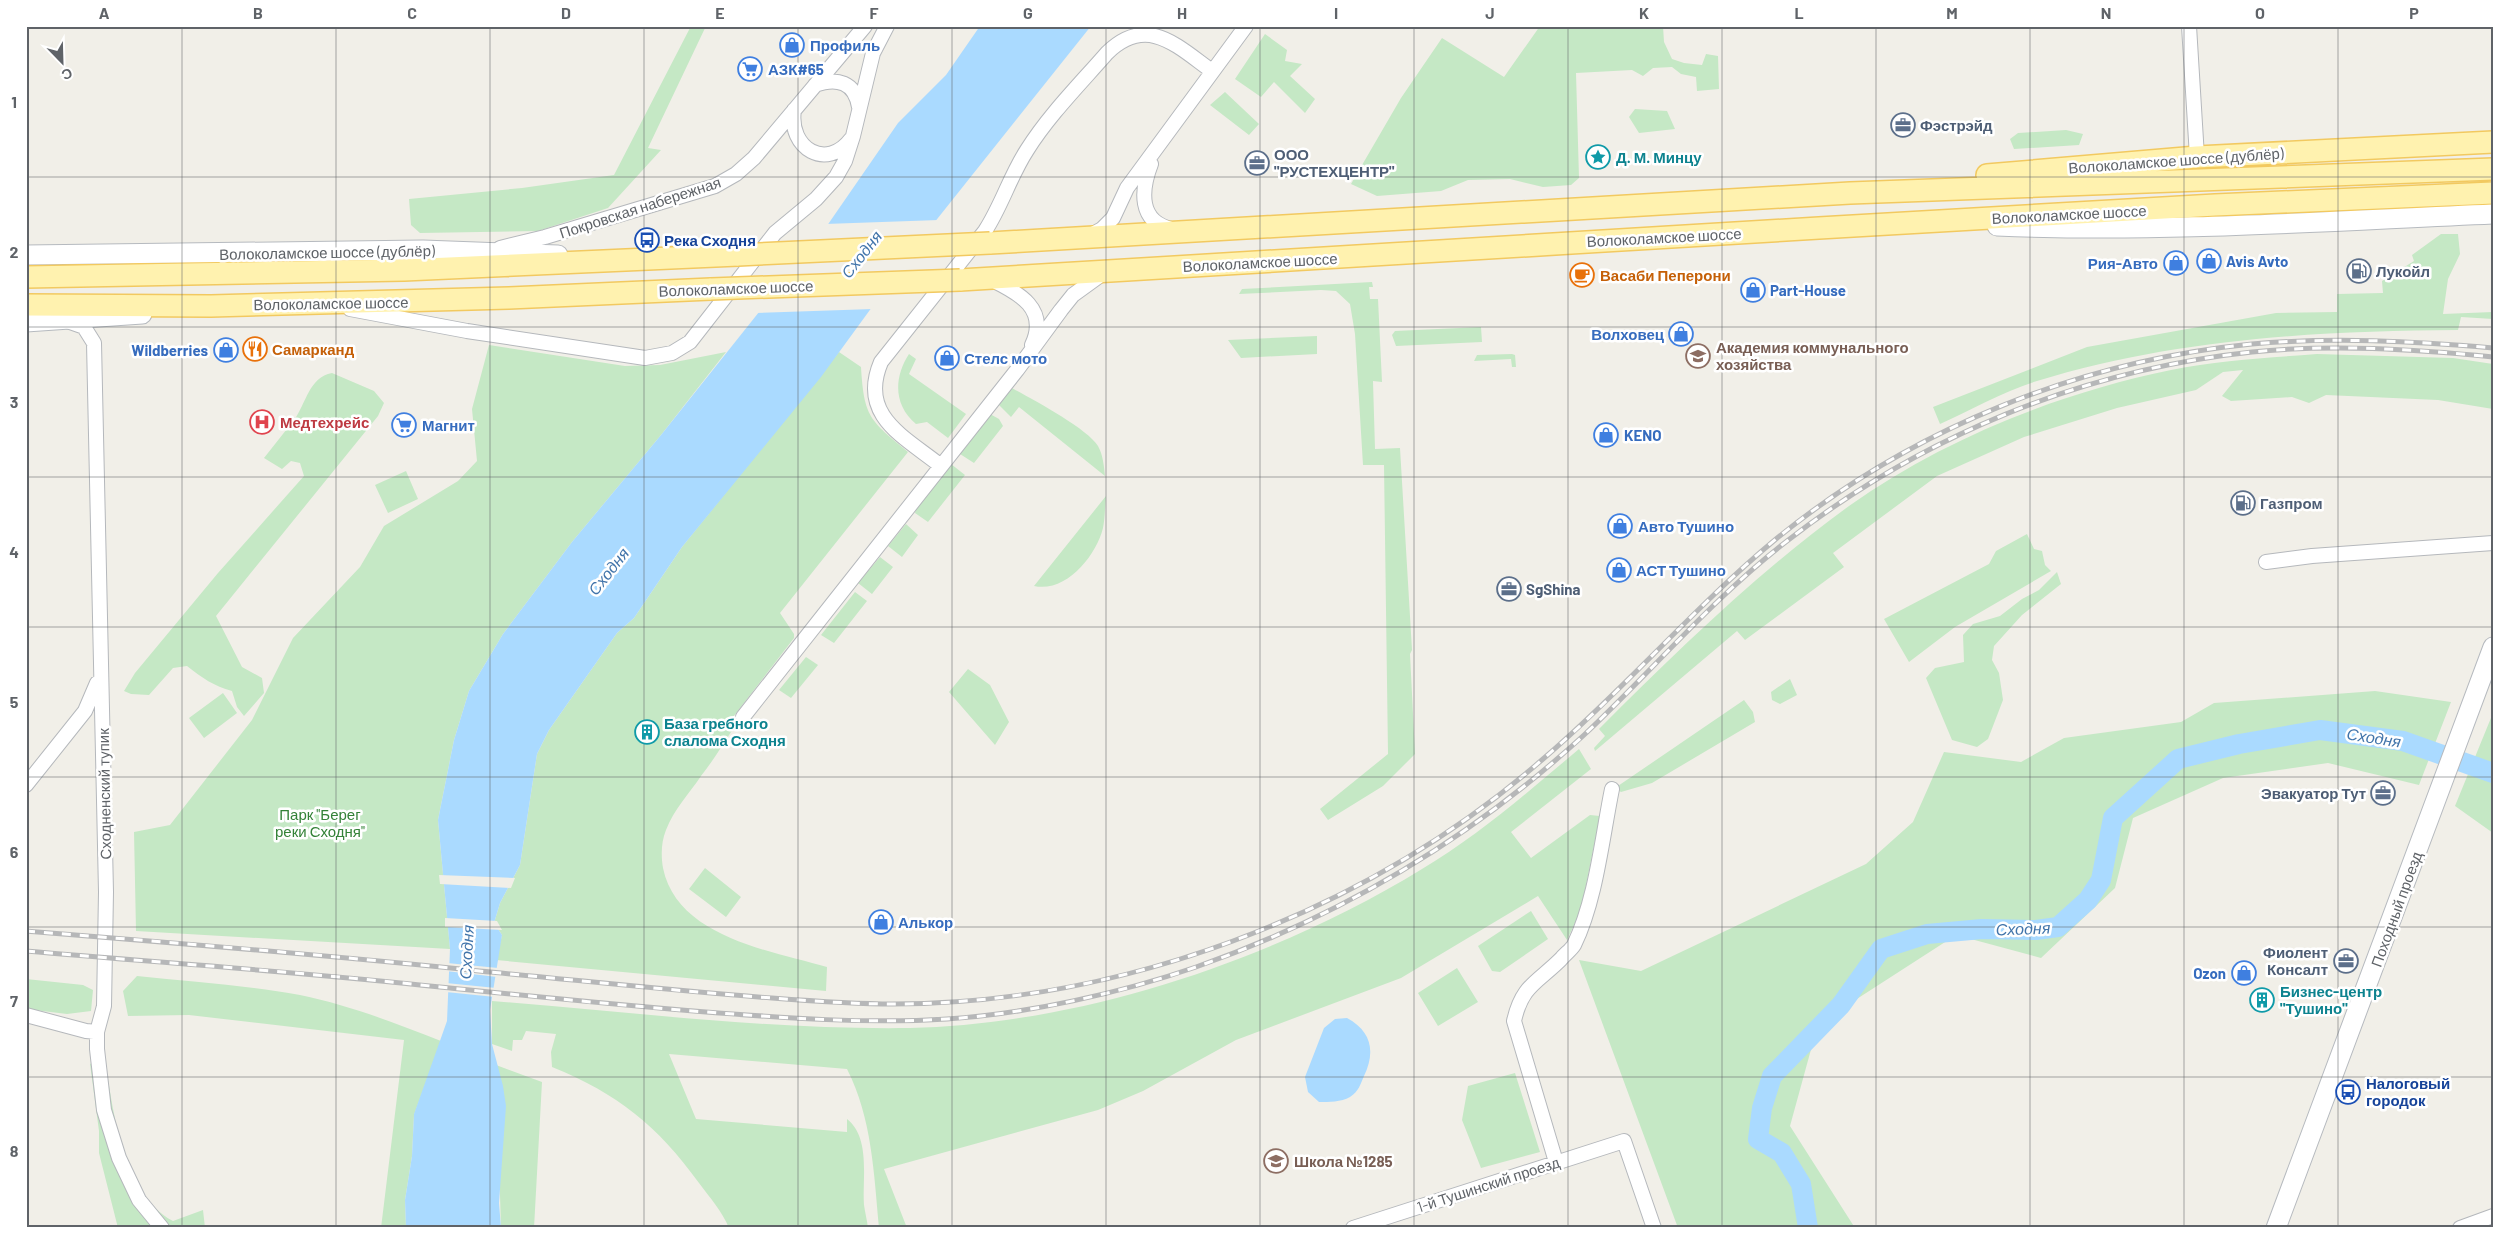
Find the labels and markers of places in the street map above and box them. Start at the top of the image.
shop icon: Профиль [779,32,805,58]
place label: Профиль [810,36,880,54]
supermarket icon: АЗК#65 [737,56,763,82]
place label: АЗК#65 [768,60,824,78]
office icon: Фэстрэйд [1890,112,1916,138]
place label: Фэстрэйд [1920,116,1993,134]
place icon: Д. М. Минцу [1585,144,1611,170]
place label: ООО "РУСТЕХЦЕНТР" [1274,145,1395,180]
place label: Д. М. Минцу [1616,148,1702,166]
office icon: ООО "РУСТЕХЦЕНТР" [1244,150,1270,176]
bus stop icon: Река Сходня [634,227,660,253]
place label: Река Сходня [664,231,756,249]
shop icon: Avis Avto [2196,248,2222,274]
shop icon: Рия-Авто [2163,250,2189,276]
place label: Avis Avto [2226,252,2288,270]
place label: Рия-Авто [2088,254,2158,272]
fuel station icon: Лукойл [2346,258,2372,284]
cafe icon: Васаби Пеперони [1569,262,1595,288]
place label: Лукойл [2376,262,2430,280]
place label: Васаби Пеперони [1600,266,1731,284]
shop icon: Part-House [1740,277,1766,303]
place label: Part-House [1770,281,1846,299]
shop icon: Волховец [1668,321,1694,347]
place label: Волховец [1591,325,1665,343]
restaurant icon: Самарканд [242,336,268,362]
shop icon: Wildberries [213,337,239,363]
place label: Академия коммунального хозяйства [1716,338,1909,373]
place label: Самарканд [272,340,355,358]
place label: Wildberries [131,341,208,359]
school or university icon: Академия коммунального хозяйства [1685,343,1711,369]
shop icon: Стелс мото [934,345,960,371]
place label: Стелс мото [964,349,1047,367]
hospital icon: Медтехрейс [249,409,275,435]
supermarket icon: Магнит [391,412,417,438]
place label: Медтехрейс [280,413,369,431]
place label: Магнит [422,416,475,434]
shop icon: KENO [1593,422,1619,448]
place label: KENO [1624,426,1661,444]
fuel station icon: Газпром [2230,490,2256,516]
place label: Газпром [2260,494,2323,512]
shop icon: Авто Тушино [1607,513,1633,539]
place label: Авто Тушино [1638,517,1734,535]
shop icon: АСТ Тушино [1606,557,1632,583]
place label: АСТ Тушино [1636,561,1726,579]
office icon: SgShina [1496,576,1522,602]
place label: SgShina [1526,580,1580,598]
place label: База гребного слалома Сходня [664,714,786,749]
building icon: База гребного слалома Сходня [634,719,660,745]
office icon: Эвакуатор Тут [2370,780,2396,806]
place label: Эвакуатор Тут [2261,784,2366,802]
shop icon: Алькор [868,909,894,935]
place label: Алькор [898,913,953,931]
place label: Фиолент Консалт [2263,943,2328,978]
office icon: Фиолент Консалт [2333,948,2359,974]
shop icon: Ozon [2231,960,2257,986]
place label: Ozon [2193,964,2226,982]
place label: Бизнес-центр "Тушино" [2280,982,2382,1017]
building icon: Бизнес-центр "Тушино" [2249,987,2275,1013]
place label: Налоговый городок [2366,1074,2450,1109]
bus stop icon: Налоговый городок [2335,1079,2361,1105]
school or university icon: Школа №1285 [1263,1148,1289,1174]
place label: Школа №1285 [1294,1152,1393,1170]

